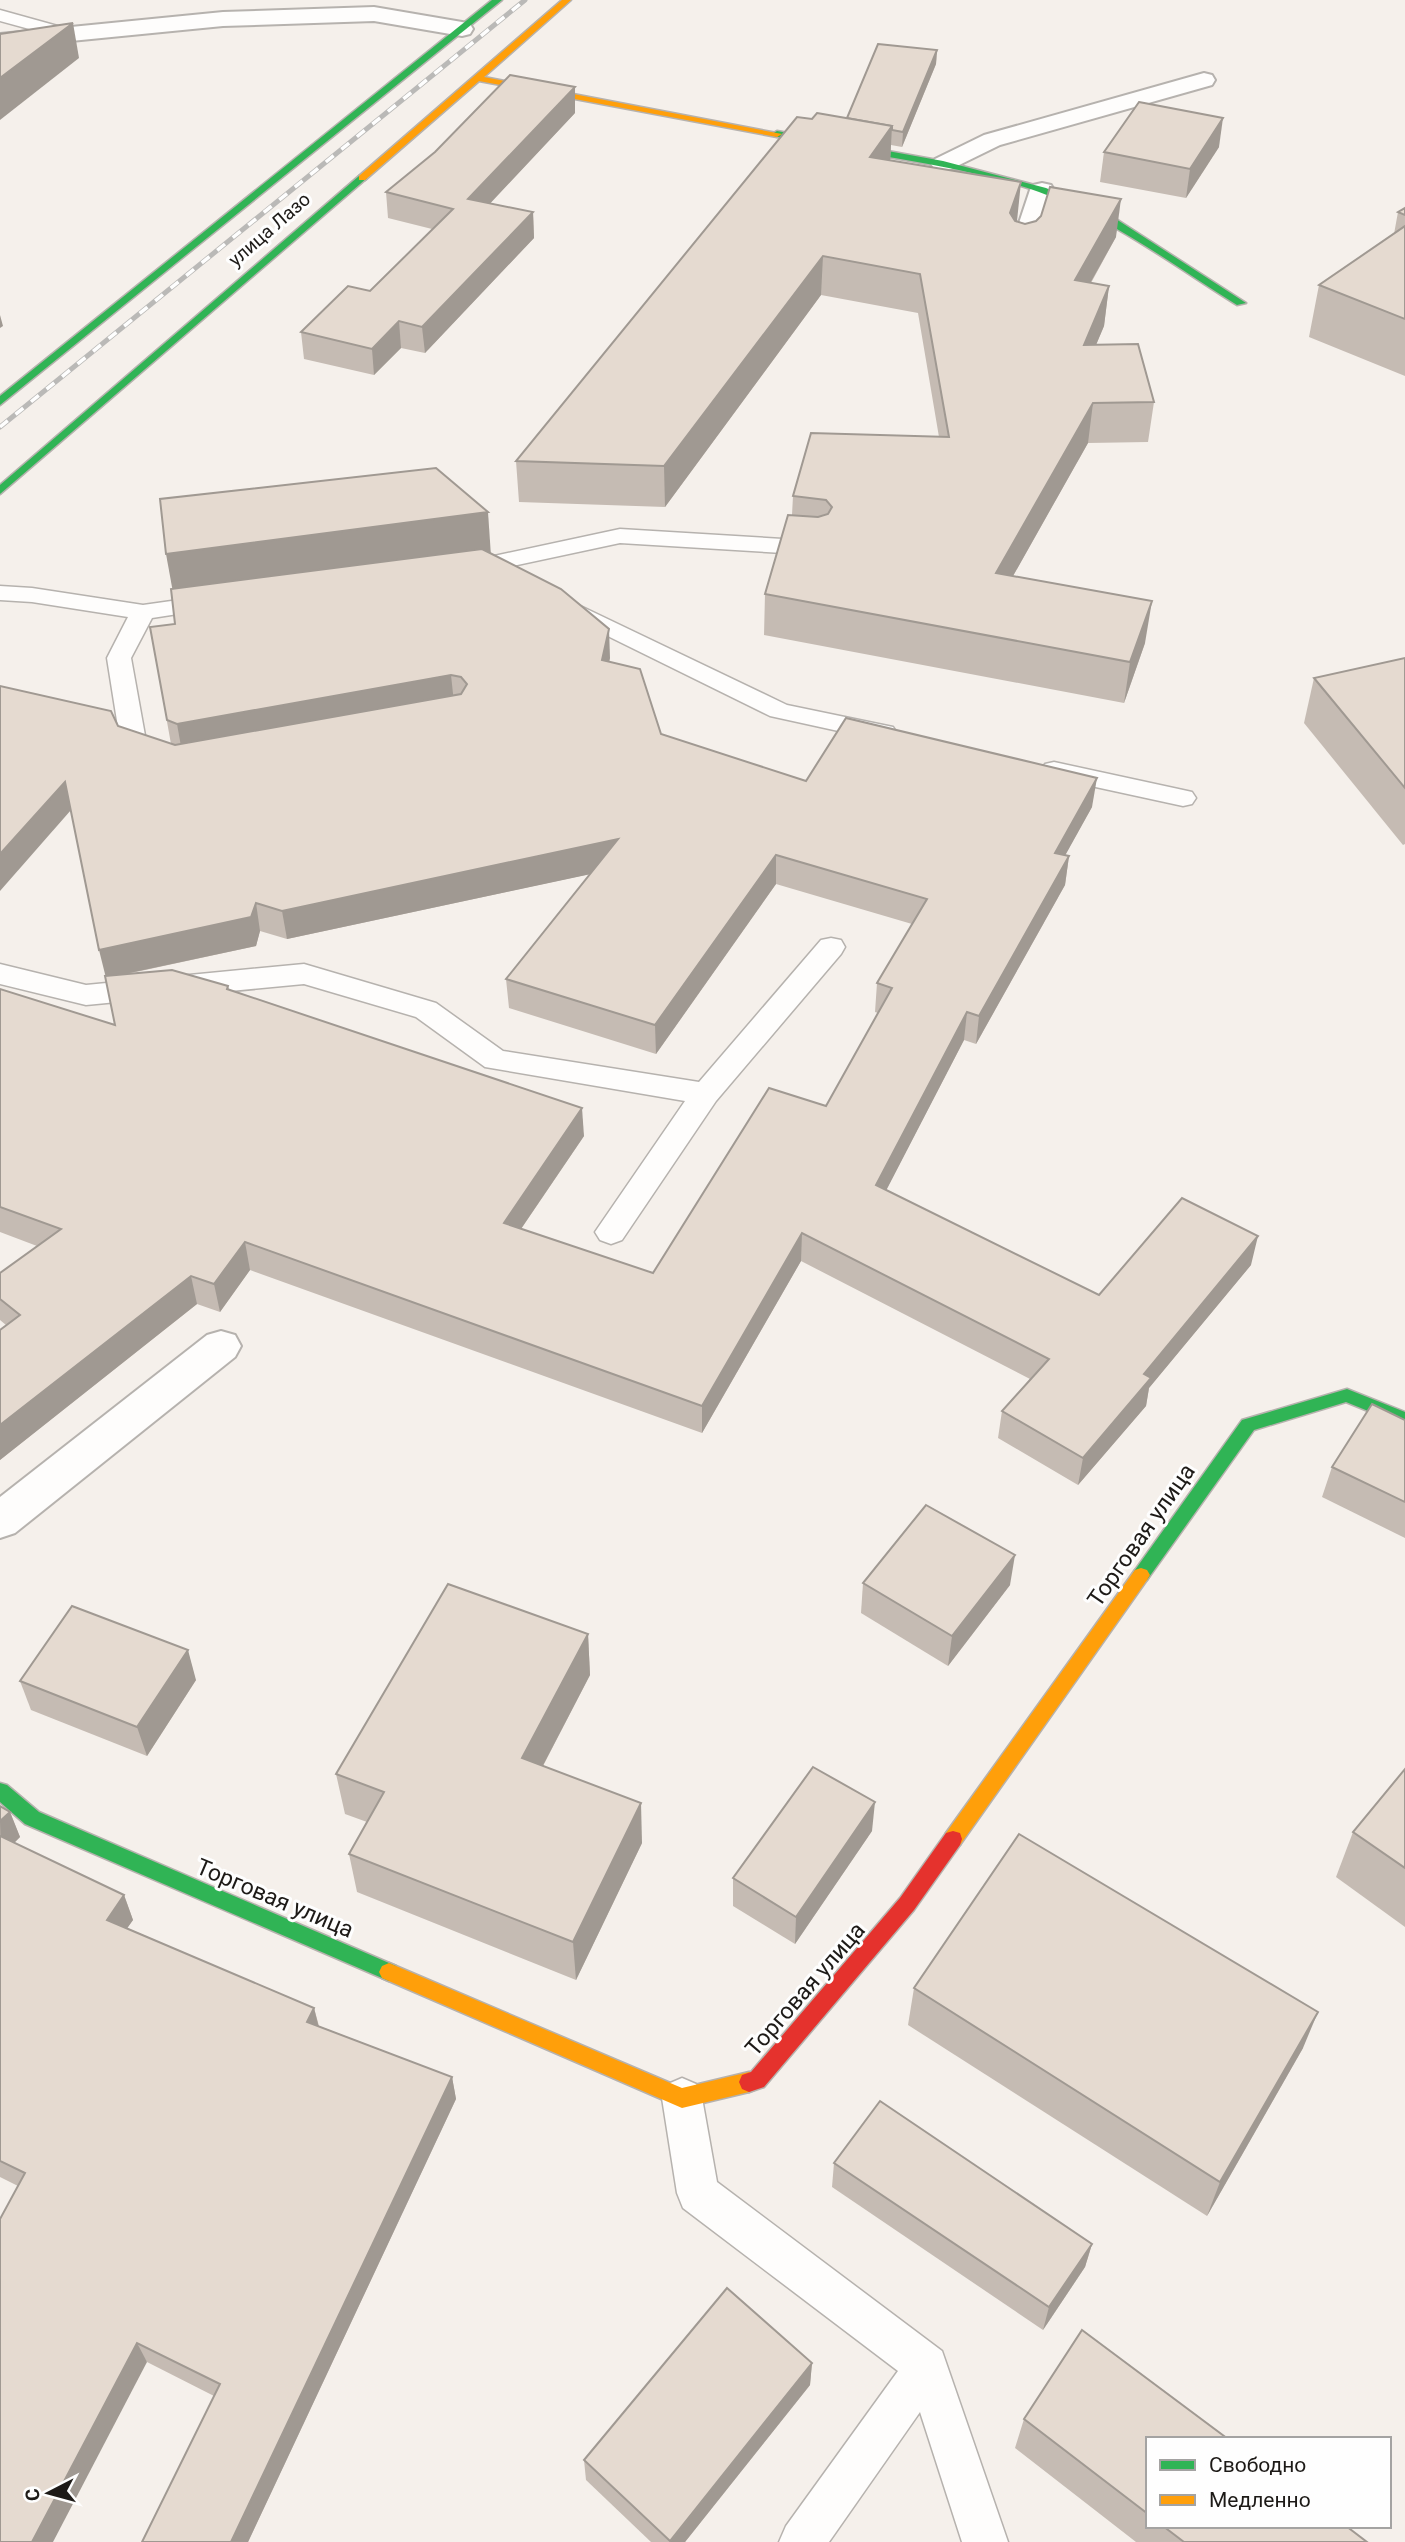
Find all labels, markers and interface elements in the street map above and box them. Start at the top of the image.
street label: улица Лазо [224,188,315,271]
street label: Торговая улица [1082,1459,1201,1612]
street label: Торговая улица [192,1853,358,1944]
street label: Торговая улица [740,1917,871,2062]
legend [1146,2437,1391,2528]
text: Свободно [1209,2453,1306,2477]
north arrow [14,2458,84,2528]
text: С [21,2487,45,2502]
text: Медленно [1209,2488,1311,2512]

